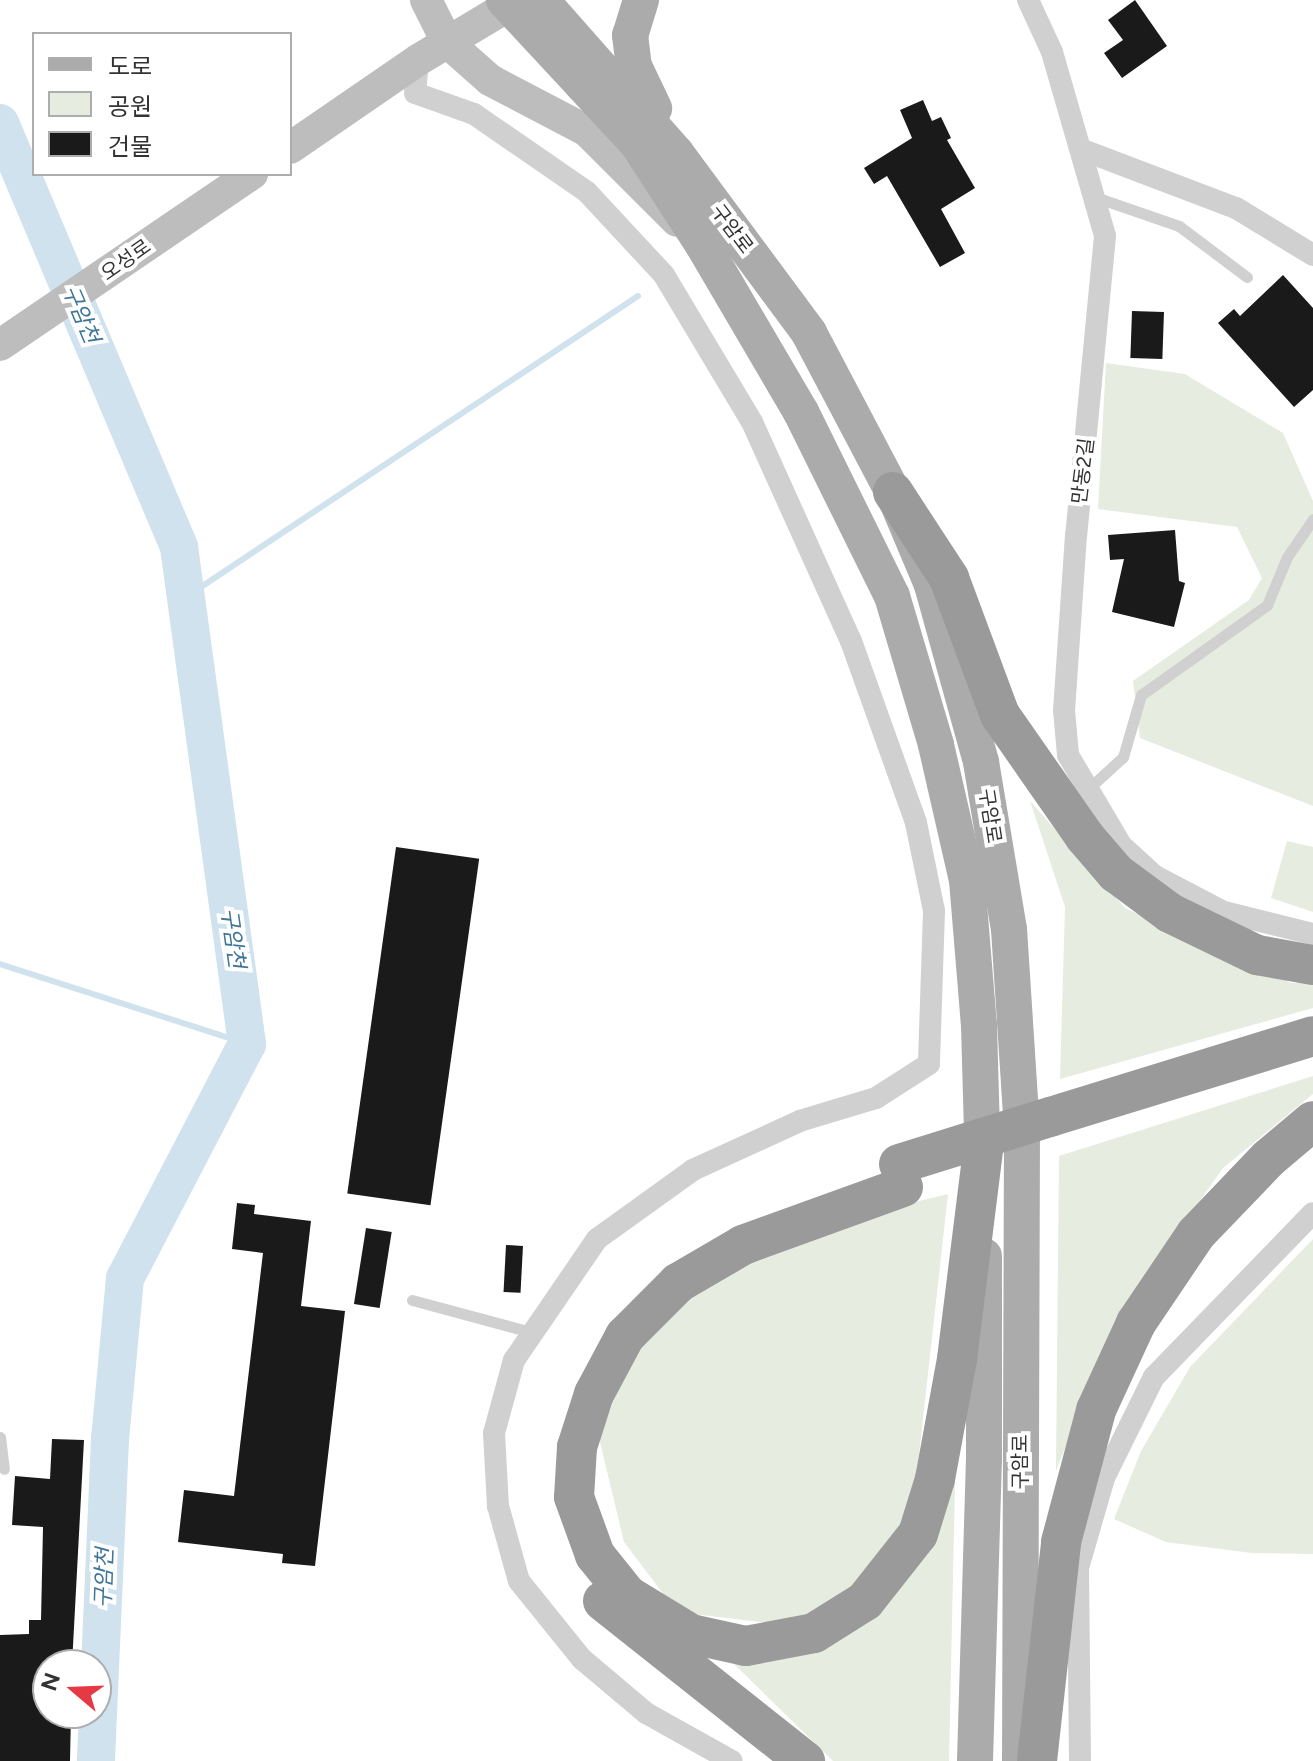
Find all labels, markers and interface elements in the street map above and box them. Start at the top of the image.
legend [32,32,292,176]
text: 도로 [108,52,152,81]
text: 공원 [108,92,152,121]
text: 건물 [108,132,152,161]
street label: 구암로 [706,200,758,258]
street label: 오성로 [97,234,155,286]
water label: 구암천 [57,281,105,347]
street label: 만동2길 [1067,437,1099,505]
street label: 구암로 [974,787,1006,845]
water label: 구암천 [216,906,250,970]
street label: 구암로 [1008,1434,1032,1490]
water label: 구암천 [90,1547,118,1609]
north arrow [32,1649,112,1729]
text: N [35,1669,66,1694]

